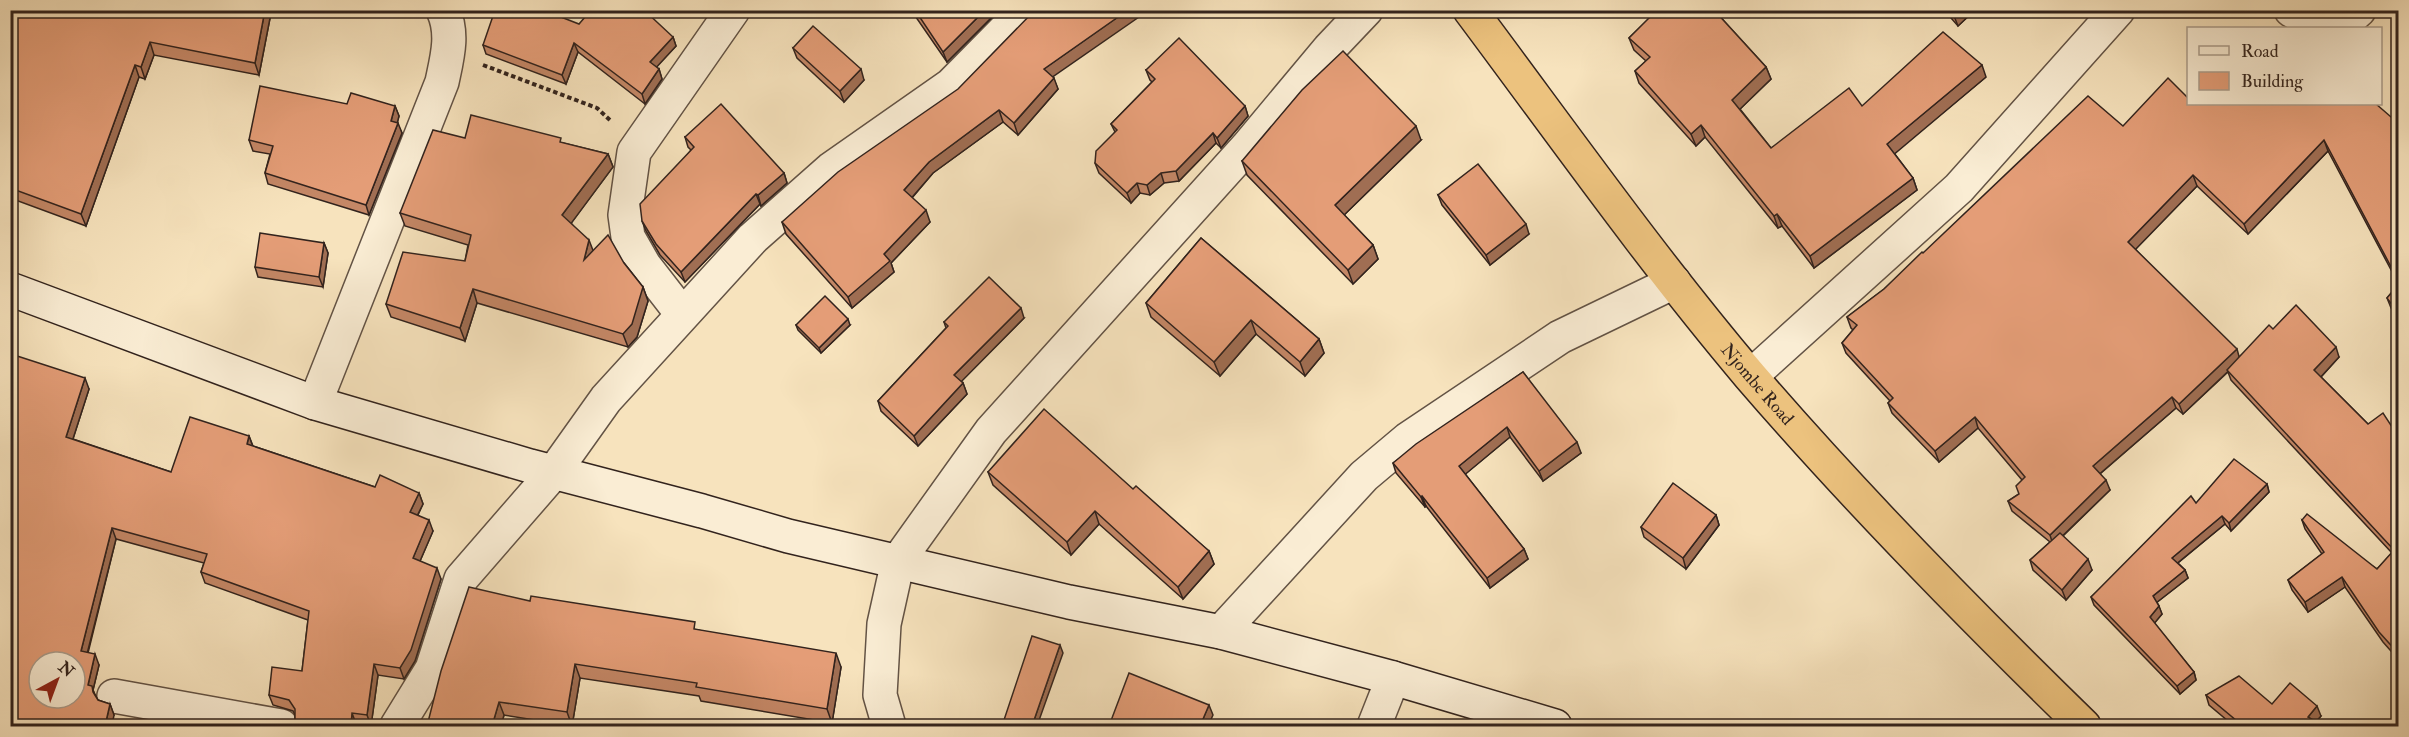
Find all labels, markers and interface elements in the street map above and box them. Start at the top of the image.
legend [2187,27,2382,105]
text: Road [2241,40,2279,63]
text: Building [2241,70,2304,93]
street label: Njombe Road [1716,339,1799,430]
north arrow [27,650,87,710]
text: N [53,657,79,682]

